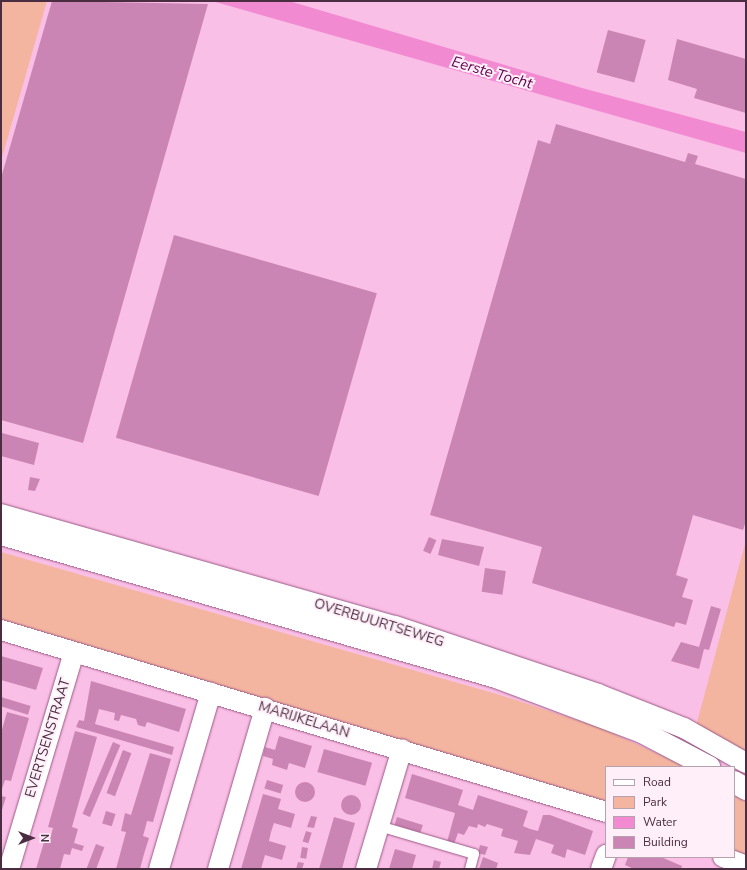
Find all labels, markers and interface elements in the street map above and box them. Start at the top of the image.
water label: Eerste Tocht [450,53,534,93]
street label: OVERBUURTSEWEG [312,595,446,651]
street label: EVERTSENSTRAAT [22,676,74,800]
street label: MARIJKELAAN [256,698,352,742]
legend [605,766,735,858]
text: Road [643,774,671,790]
text: Park [643,794,667,810]
text: Water [643,814,677,830]
north arrow [12,818,52,858]
text: N [37,834,52,842]
text: Building [643,834,688,850]

